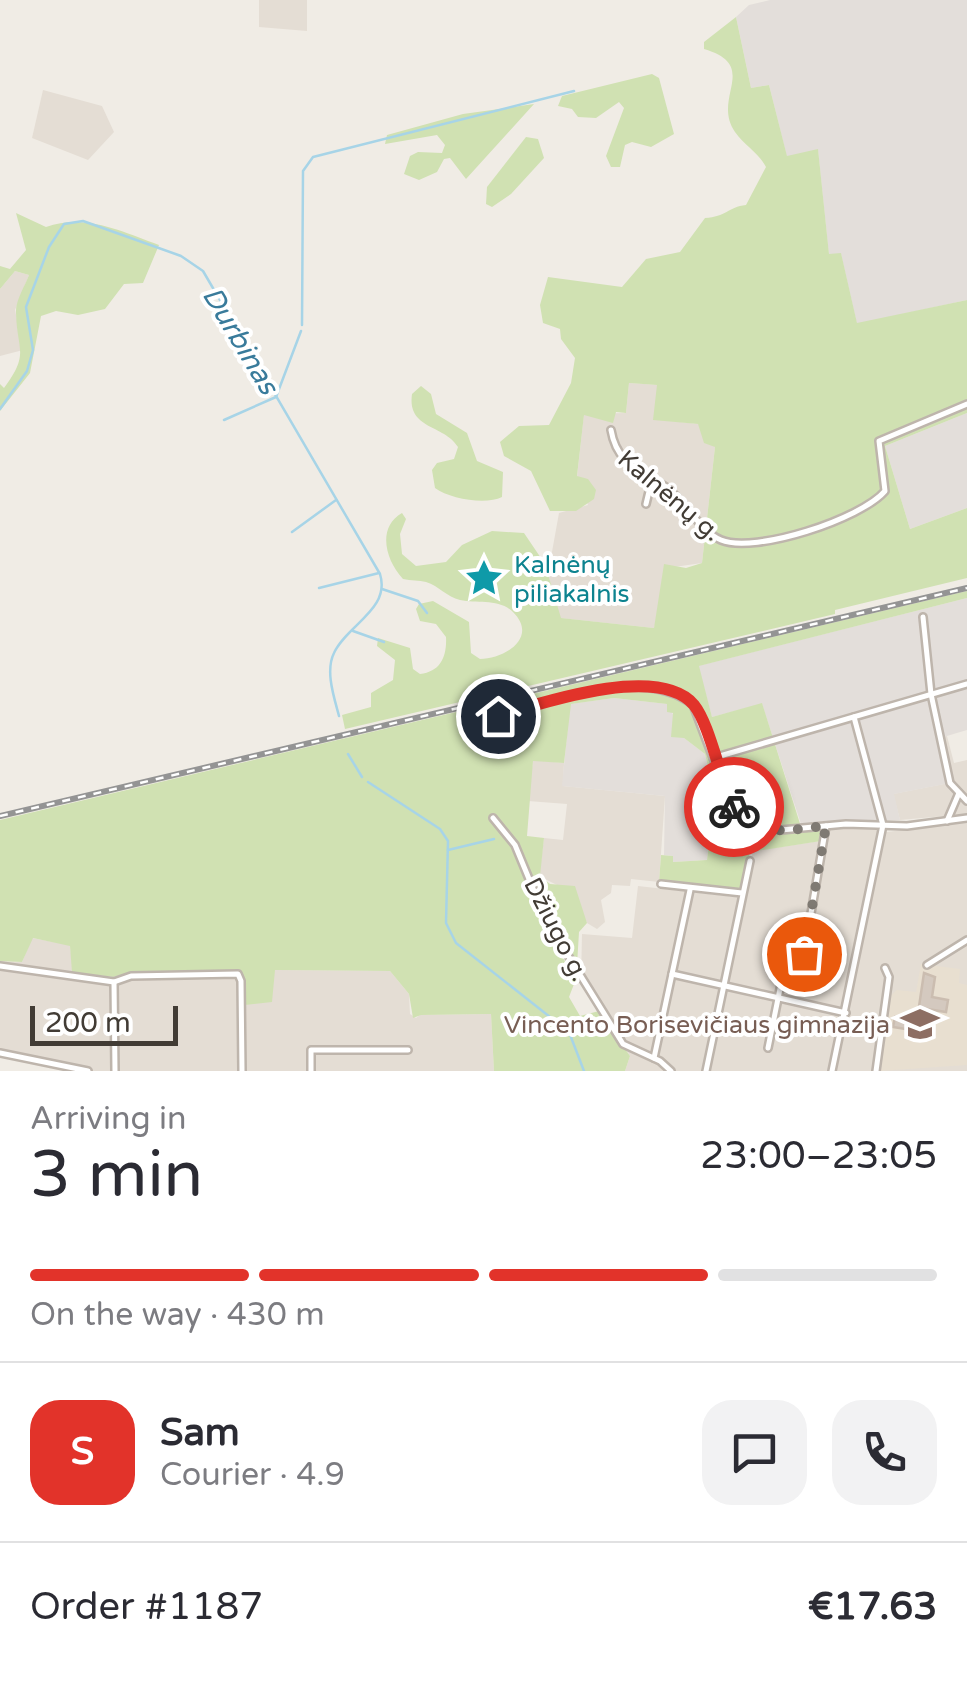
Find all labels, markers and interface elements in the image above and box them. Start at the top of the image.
water label: Durbinas [195,281,286,402]
street label: Kalnėnų g. [612,444,727,548]
place label: Kalnėnų piliakalnis [514,550,630,609]
place icon: Kalnėnų piliakalnis [463,557,505,599]
pin [456,674,541,759]
icon: home [471,689,526,744]
courier [684,757,784,857]
icon: bike [707,780,762,835]
street label: Džiugo g. [517,873,595,986]
pin [762,912,847,997]
icon: bag [777,927,832,982]
scale bar [30,1001,178,1046]
school or university icon: Vincento Borisevičiaus gimnazija [899,1003,941,1045]
text: 200 m [45,1006,131,1040]
place label: Vincento Borisevičiaus gimnazija [504,1010,890,1040]
text: Arriving in [30,1100,187,1138]
text: 23:00–23:05 [700,1133,937,1179]
text: 3 min [30,1136,203,1215]
text: On the way · 430 m [30,1296,325,1334]
button: chat [702,1400,807,1505]
button: phone [832,1400,937,1505]
text: Sam [160,1410,240,1456]
text: S [71,1429,94,1475]
text: Courier · 4.9 [160,1456,345,1494]
text: Order #1187 [30,1584,263,1630]
text: €17.63 [808,1584,937,1630]

